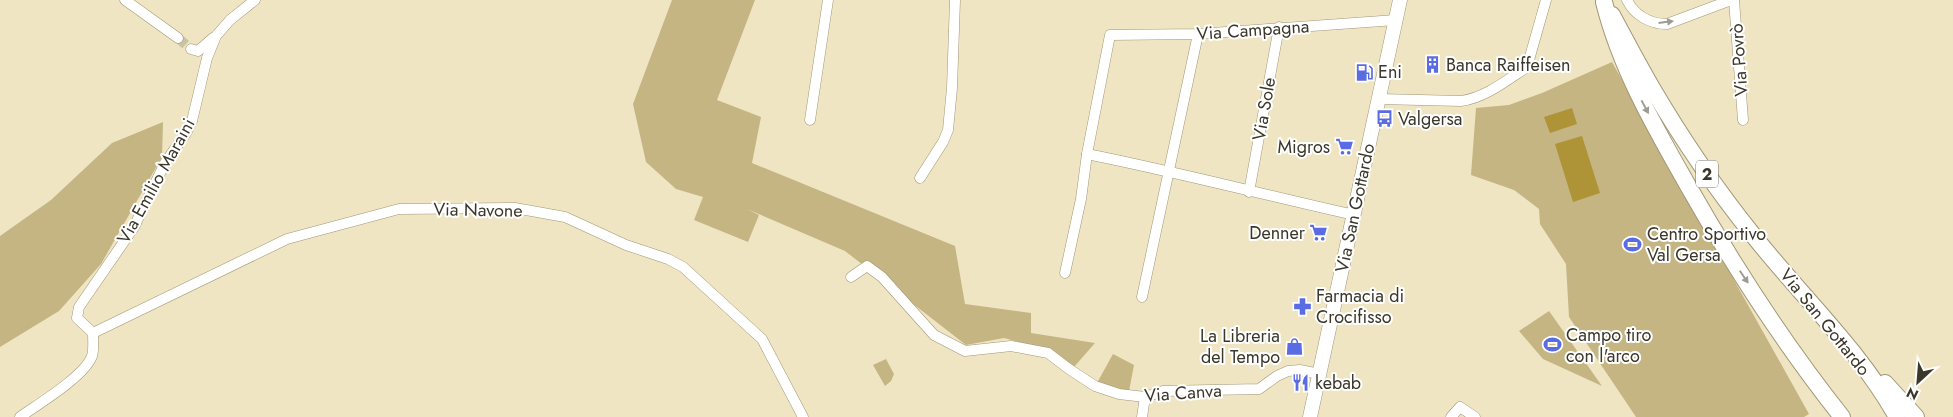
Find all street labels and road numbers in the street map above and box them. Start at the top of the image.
street label: Via Campagna [1196,13,1310,47]
street label: Via Povrò [1723,22,1755,97]
street label: Via Sole [1246,75,1282,143]
street label: Via Emilio Maraini [111,113,201,249]
street label: Via San Gottardo [1329,141,1381,275]
road number: 2 [1696,160,1718,188]
street label: Via Navone [433,196,523,224]
street label: Via San Gottardo [1774,263,1877,381]
street label: Via Canva [1143,377,1223,409]

